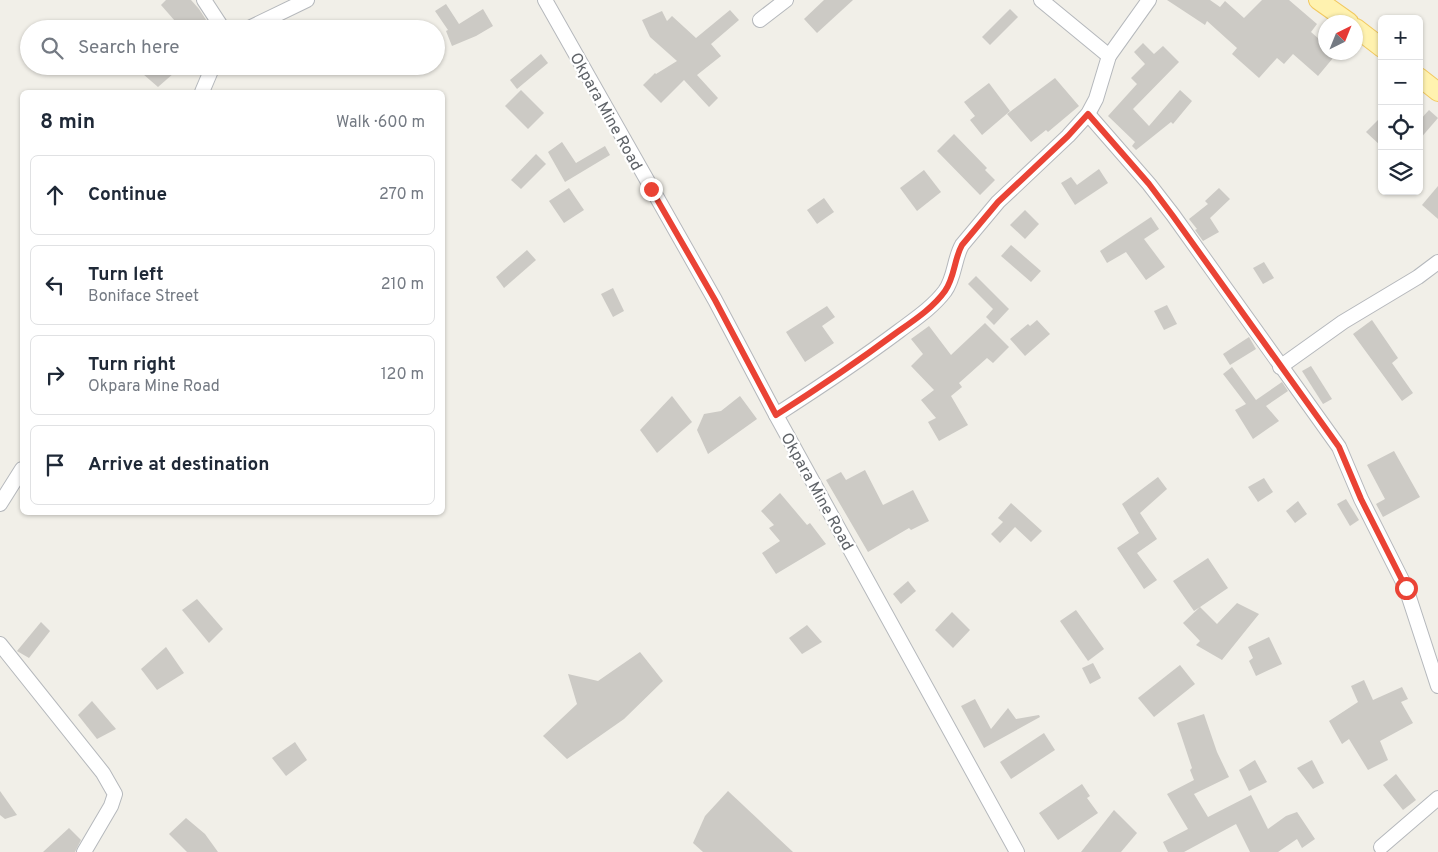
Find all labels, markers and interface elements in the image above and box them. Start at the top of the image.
north arrow [1318,15,1363,60]
map controls [1378,15,1423,195]
button: + [1378,15,1423,60]
search box [20,20,445,75]
icon: search [38,34,66,62]
text: Search here [78,36,180,60]
street label: Okpara Mine Road [565,49,646,174]
button: − [1378,60,1423,105]
button: locate [1378,105,1423,150]
text: 8 min [40,109,95,136]
text: Walk · 600 m [336,113,425,133]
button: layers [1378,150,1423,195]
route end [640,178,663,201]
icon: ahead [41,181,69,209]
text: Continue [88,183,167,207]
text: 270 m [379,185,424,205]
text: Turn left [88,263,164,287]
icon: left [41,271,69,299]
text: 210 m [381,275,424,295]
text: Boniface Street [88,287,199,307]
text: Turn right [88,353,176,377]
icon: right [41,361,69,389]
text: 120 m [381,365,424,385]
text: Okpara Mine Road [88,377,220,397]
street label: Okpara Mine Road [776,429,857,554]
icon: arrive [41,451,69,479]
text: Arrive at destination [88,453,269,477]
route start [1395,577,1418,600]

